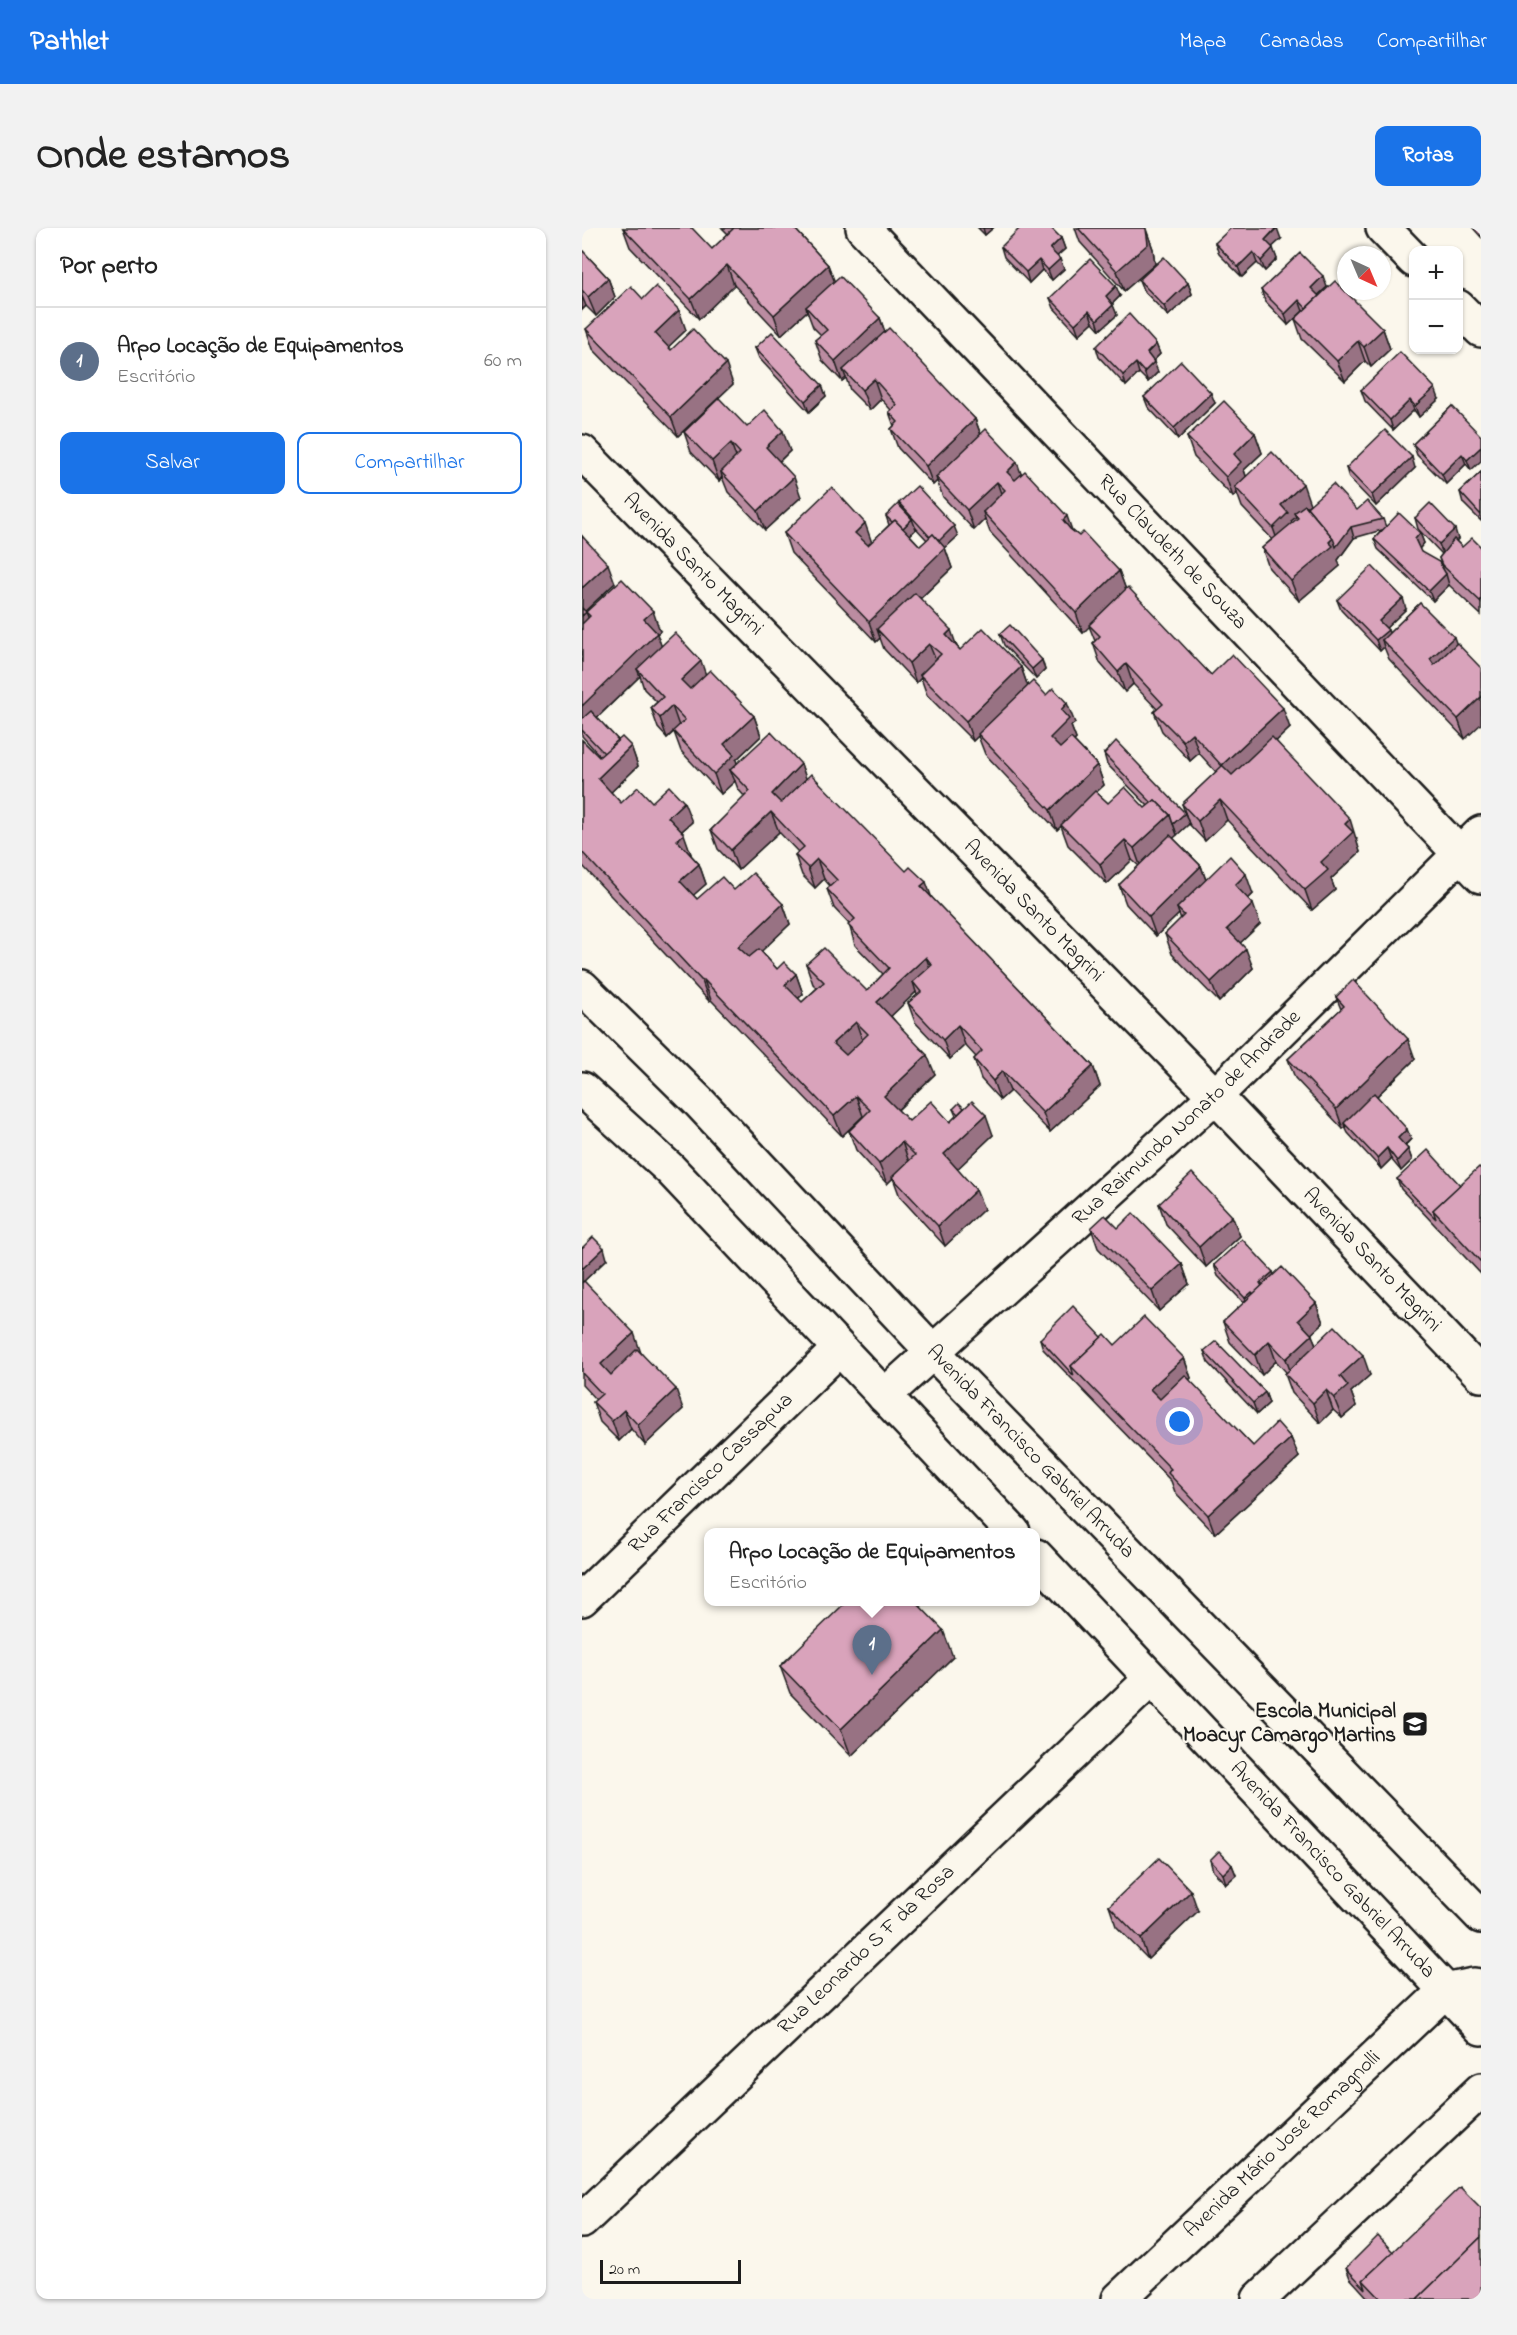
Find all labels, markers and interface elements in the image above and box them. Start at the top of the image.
text: Pathlet [30,22,109,63]
text: Mapa [1180,27,1226,57]
text: Camadas [1259,27,1344,57]
text: Compartilhar [1377,27,1487,57]
text: Onde estamos [36,126,290,187]
button: Rotas [1375,126,1481,186]
north arrow [1337,246,1391,300]
map controls [1409,246,1463,354]
button: + [1409,246,1463,300]
text: Por perto [60,248,158,286]
button: − [1409,300,1463,354]
text: Arpo Locação de Equipamentos [117,331,404,363]
text: 1 [76,347,83,376]
text: 60 m [484,347,522,376]
text: Escritório [117,363,195,392]
button: Salvar [60,432,285,494]
button: Compartilhar [297,432,522,494]
street label: Rua Claudeth de Souza [1091,468,1254,637]
street label: Avenida Santo Magrini [615,486,770,643]
street label: Avenida Santo Magrini [956,833,1111,990]
street label: Rua Raimundo Nonato de Andrade [1066,1003,1309,1233]
street label: Avenida Santo Magrini [1295,1181,1448,1339]
street label: Avenida Francisco Gabriel Arruda [919,1338,1141,1566]
street label: Rua Francisco Cassapua [622,1386,800,1561]
your location [1165,1407,1194,1436]
popup [704,1528,1040,1606]
text: Arpo Locação de Equipamentos [729,1537,1015,1569]
text: Escritório [729,1569,807,1598]
pin: 1 [852,1626,892,1675]
place label: Escola Municipal Moacyr Camargo Martins [1183,1697,1396,1753]
school or university icon: Escola Municipal Moacyr Camargo Martins [1400,1709,1430,1739]
street label: Avenida Francisco Gabriel Arruda [1223,1755,1442,1986]
street label: Rua Leonardo S F da Rosa [771,1858,962,2042]
street label: Avenida Mário José Romagnolli [1177,2044,1388,2245]
scale bar [600,2257,741,2284]
text: 20 m [609,2258,640,2282]

